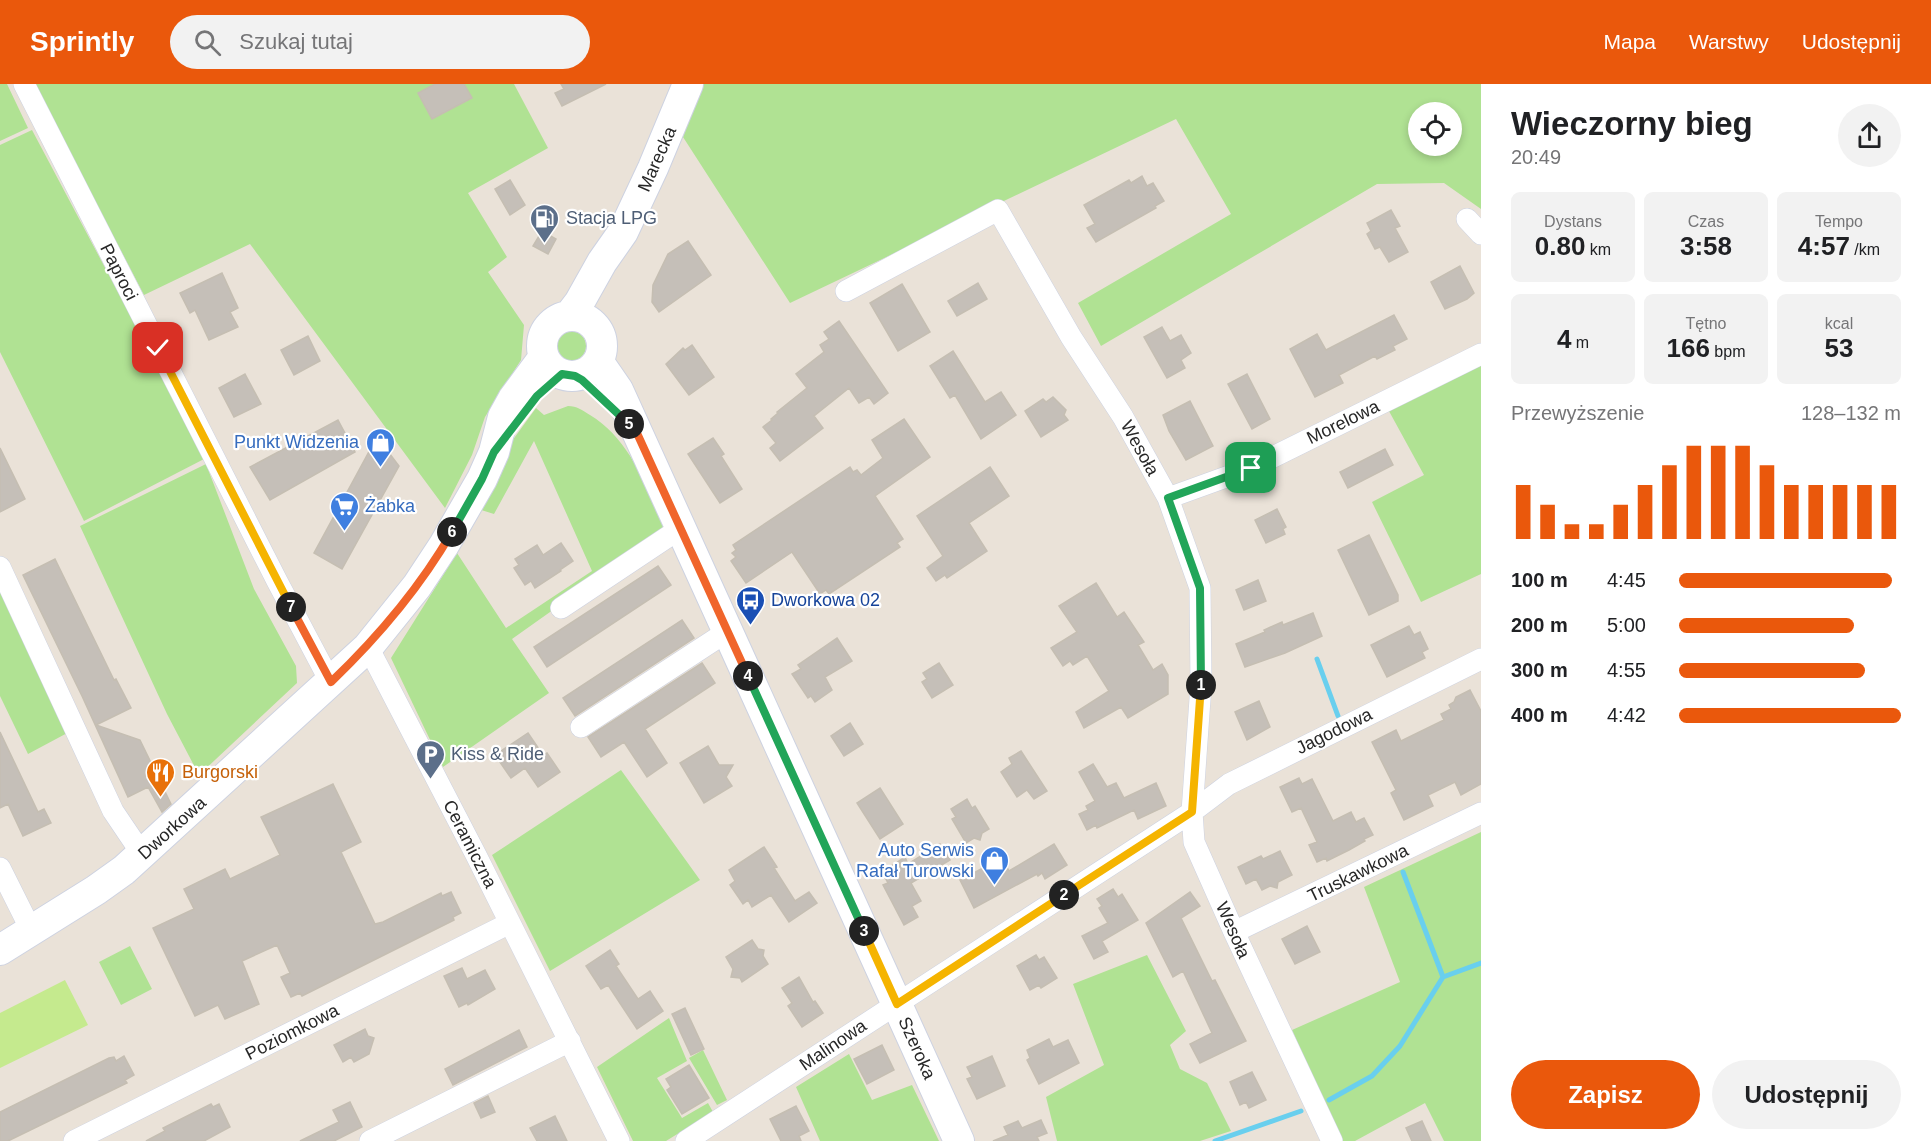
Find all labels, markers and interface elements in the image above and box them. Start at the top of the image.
search box [170,15,590,69]
text: Sprintly [30,26,134,57]
icon: search [191,26,224,59]
text: Szukaj tutaj [239,29,353,54]
text: Mapa [1604,30,1656,53]
text: Warstwy [1689,30,1769,53]
text: Udostępnij [1802,30,1901,53]
map controls [1408,102,1462,156]
button: locate [1408,102,1462,156]
button: share [1838,104,1901,167]
text: Wieczorny bieg [1511,105,1753,142]
street label: Marecka [634,123,681,195]
text: 20:49 [1511,146,1561,168]
fuel station icon: Stacja LPG [529,202,561,244]
place label: Stacja LPG [566,208,657,228]
text: Dystans [1544,213,1602,230]
text: Czas [1688,213,1724,230]
text: Tempo [1815,213,1863,230]
text: 0.80 [1535,231,1585,261]
text: 3:58 [1680,231,1732,261]
text: 4:57 [1798,231,1850,261]
street label: Paproci [96,240,142,304]
text: km [1585,241,1611,258]
text: /km [1850,241,1880,258]
text: Tętno [1686,315,1726,332]
text: kcal [1825,315,1853,332]
pin [132,322,183,373]
text: 4 [1557,324,1571,354]
icon: check [141,331,174,364]
text: 166 [1667,333,1710,363]
text: 53 [1825,333,1853,363]
text: m [1571,334,1589,351]
text: bpm [1710,343,1745,360]
street label: Morelowa [1304,395,1383,448]
text: Przewyższenie [1511,402,1644,424]
text: 128–132 m [1801,402,1901,424]
pin: 5 [614,409,644,439]
text: 5 [625,415,633,432]
street label: Wesoła [1117,417,1164,480]
shop icon: Punkt Widzenia [364,426,396,468]
place label: Punkt Widzenia [234,432,360,452]
pin [1225,442,1276,493]
icon: arrive [1234,451,1267,484]
supermarket icon: Żabka [328,490,360,532]
place label: Żabka [365,496,416,516]
pin: 6 [437,517,467,547]
text: 6 [448,523,456,540]
text: 100 m [1511,569,1568,591]
text: 4:45 [1607,569,1646,591]
bus stop icon: Dworkowa 02 [734,584,766,626]
place label: Dworkowa 02 [771,590,880,610]
pin: 7 [276,592,306,622]
text: 7 [287,598,295,615]
text: 200 m [1511,614,1568,636]
text: 5:00 [1607,614,1646,636]
text: 300 m [1511,659,1568,681]
text: 4:55 [1607,659,1646,681]
pin: 4 [733,661,763,691]
text: 4 [744,667,752,684]
pin: 1 [1186,670,1216,700]
text: 1 [1197,676,1205,693]
street label: Jagodowa [1293,704,1376,758]
text: 400 m [1511,704,1568,726]
text: 4:42 [1607,704,1646,726]
parking icon: Kiss & Ride [414,738,446,780]
place label: Kiss & Ride [451,744,544,764]
restaurant icon: Burgorski [145,756,177,798]
place label: Burgorski [182,762,258,782]
street label: Dworkowa [134,792,211,864]
street label: Ceramiczna [439,797,501,892]
place label: Auto Serwis Rafał Turowski [856,840,974,881]
street label: Truskawkowa [1304,840,1412,906]
shop icon: Auto Serwis Rafał Turowski [979,844,1011,886]
pin: 2 [1049,880,1079,910]
text: 2 [1060,886,1068,903]
street label: Wesoła [1212,899,1255,962]
pin: 3 [849,916,879,946]
text: 3 [860,922,868,939]
street label: Poziomkowa [242,999,343,1064]
street label: Szeroka [894,1014,940,1083]
street label: Malinowa [796,1015,871,1075]
button: Zapisz [1511,1060,1700,1129]
button: Udostępnij [1712,1060,1901,1129]

